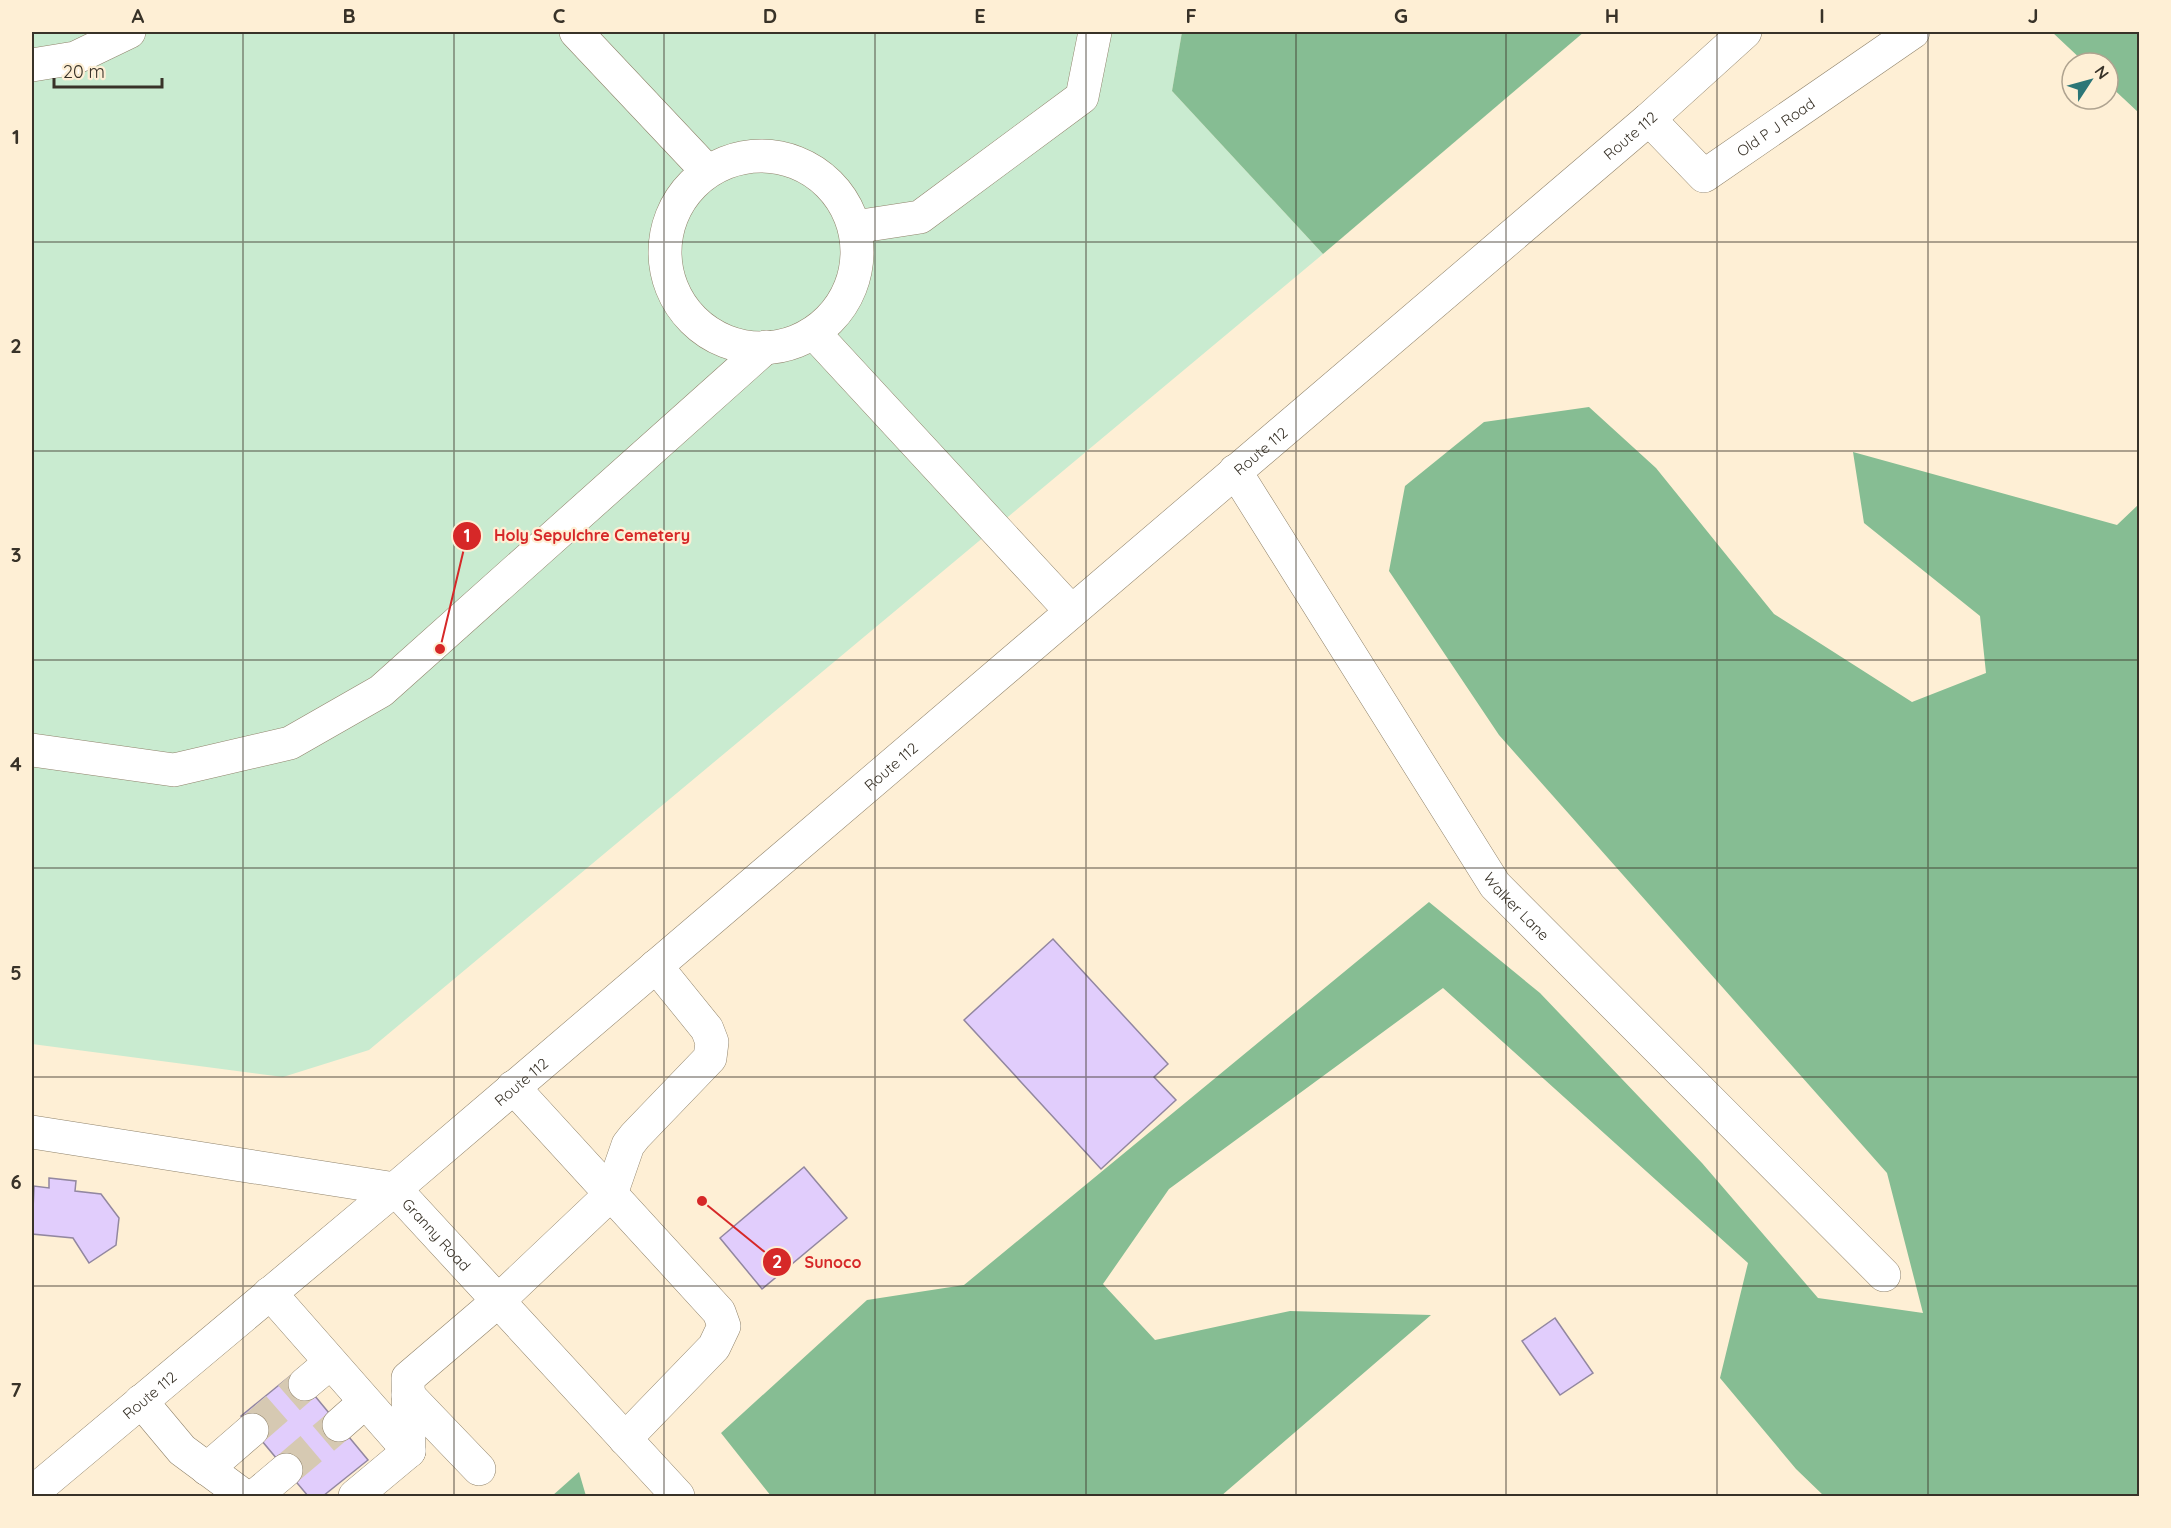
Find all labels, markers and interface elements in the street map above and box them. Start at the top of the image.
text: A [132,3,145,28]
text: B [342,3,356,28]
text: C [553,3,566,28]
text: D [763,3,777,28]
text: E [974,3,986,28]
text: F [1185,3,1197,28]
text: G [1394,3,1408,28]
text: H [1605,3,1619,28]
text: I [1819,3,1825,28]
text: J [2027,3,2039,28]
scale bar [54,51,162,89]
north arrow [2060,51,2120,111]
text: 20 m [63,60,105,83]
text: N [2091,62,2114,83]
street label: Old P J Road [1733,93,1818,160]
street label: Route 112 [1599,107,1661,163]
text: 1 [12,124,20,149]
text: 2 [10,333,22,358]
street label: Route 112 [1230,422,1291,479]
callout: Holy Sepulchre Cemetery [452,519,702,553]
text: 1 [463,524,471,547]
text: Holy Sepulchre Cemetery [494,525,690,545]
text: 3 [11,542,21,567]
street label: Route 112 [860,738,921,794]
text: 4 [10,751,22,776]
street label: Walker Lane [1480,869,1554,944]
text: 5 [10,960,22,985]
street label: Route 112 [490,1053,552,1110]
text: 6 [10,1169,22,1194]
street label: Granny Road [398,1194,475,1275]
callout: Sunoco [762,1245,873,1279]
text: 2 [772,1250,782,1273]
text: Sunoco [805,1252,861,1272]
street label: Route 112 [118,1367,180,1423]
text: 7 [11,1377,22,1402]

